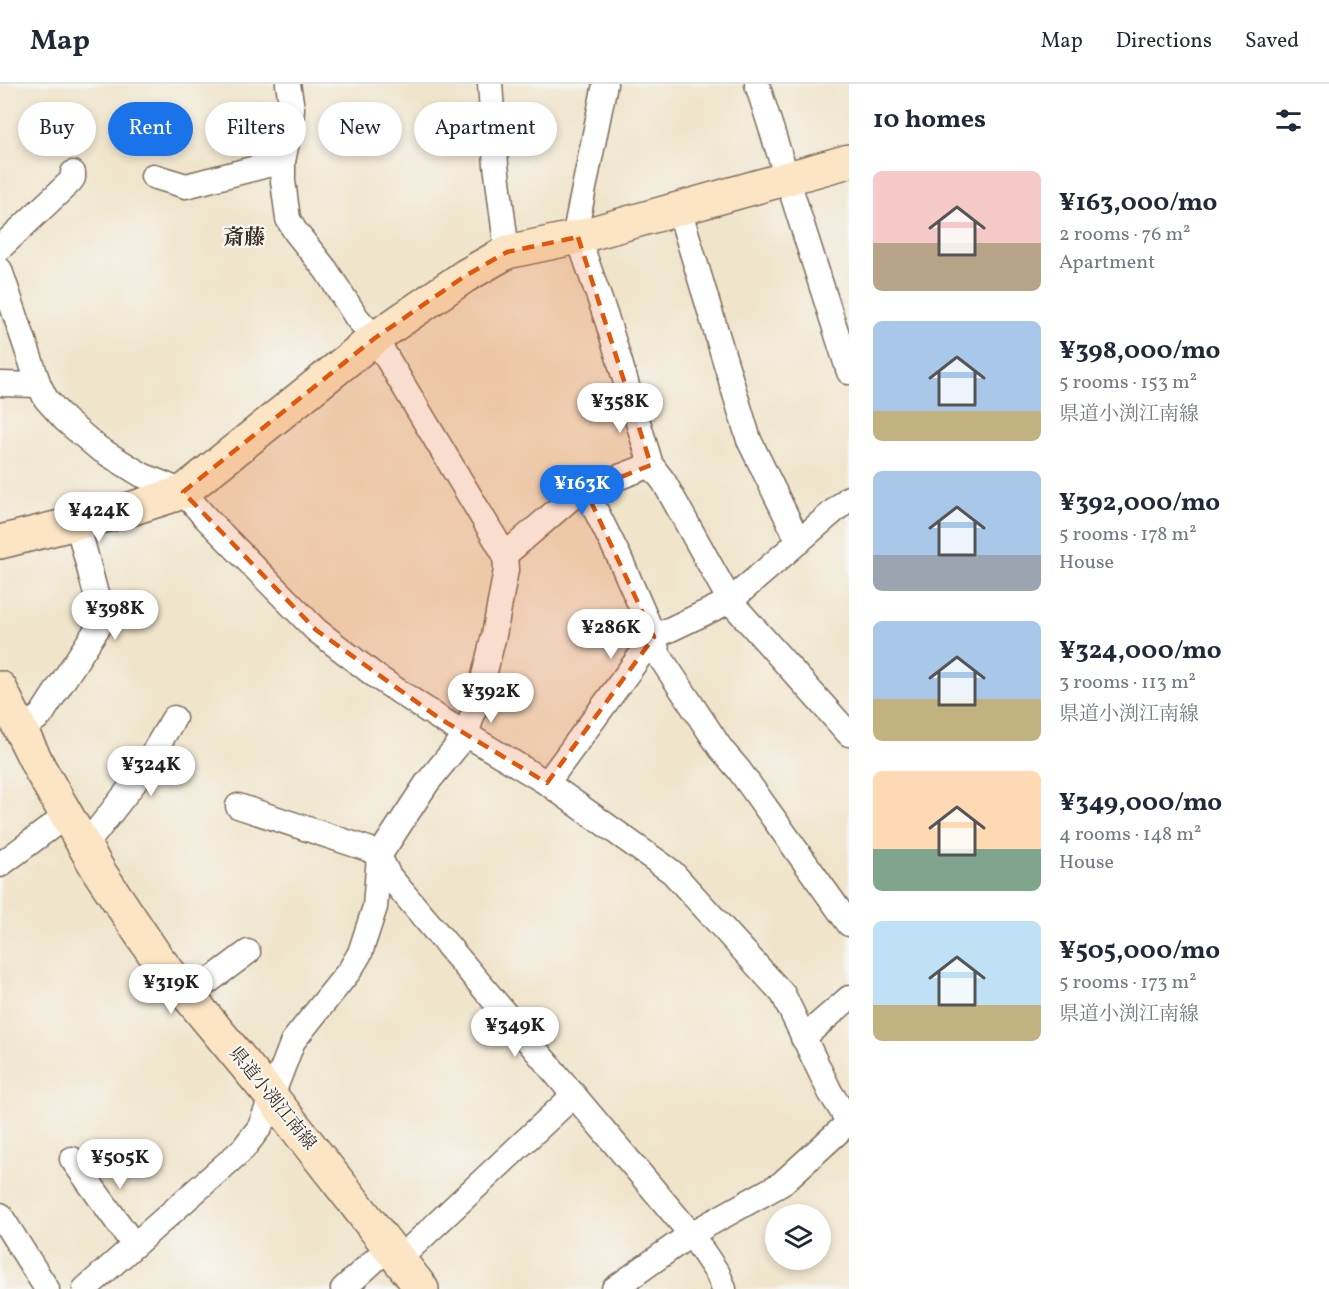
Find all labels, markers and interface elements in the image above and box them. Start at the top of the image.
text: Map [30,22,90,61]
text: Map [1041,27,1083,56]
text: Directions [1116,27,1212,56]
text: Saved [1245,27,1299,56]
chip: Buy [18,102,96,156]
chip: Rent [108,102,193,156]
chip: Filters [205,102,306,156]
chip: New [318,102,402,156]
chip: Apartment [414,102,557,156]
text: 10 homes [873,102,986,138]
icon: filters [1272,104,1305,137]
text: ¥163,000/mo [1059,185,1217,221]
icon: home [921,195,993,267]
text: 2 rooms · 76 m² [1059,221,1191,249]
district label: 斎藤 [223,224,265,253]
text: Apartment [1059,249,1155,277]
text: ¥398,000/mo [1059,333,1221,369]
icon: home [921,345,993,417]
text: 5 rooms · 153 m² [1059,369,1197,397]
pin: ¥358K [578,383,662,434]
text: ¥358K [591,388,649,416]
text: 県道小渕江南線 [1059,401,1199,429]
pin: ¥163K [540,465,624,516]
text: ¥163K [554,470,610,498]
text: ¥392,000/mo [1059,485,1220,521]
pin: ¥424K [57,492,141,543]
icon: home [921,495,993,567]
text: ¥424K [68,497,130,525]
text: 5 rooms · 178 m² [1059,521,1197,549]
text: House [1059,549,1114,577]
pin: ¥398K [73,590,157,641]
text: ¥398K [86,595,144,623]
pin: ¥286K [569,609,653,660]
text: ¥286K [581,614,641,642]
text: ¥324,000/mo [1059,633,1222,669]
icon: home [921,645,993,717]
text: 3 rooms · 113 m² [1059,669,1196,697]
pin: ¥392K [449,673,533,724]
text: ¥392K [462,678,520,706]
text: 県道小渕江南線 [1059,701,1199,729]
pin: ¥324K [109,746,193,797]
text: ¥324K [121,751,181,779]
text: ¥349,000/mo [1059,785,1222,821]
icon: home [921,795,993,867]
text: 4 rooms · 148 m² [1059,821,1201,849]
text: House [1059,849,1114,877]
text: ¥505,000/mo [1059,933,1220,969]
icon: home [921,945,993,1017]
pin: ¥319K [129,964,213,1015]
text: ¥319K [143,969,199,997]
text: 5 rooms · 173 m² [1059,969,1197,997]
text: 県道小渕江南線 [1059,1001,1199,1029]
pin: ¥349K [473,1007,557,1058]
text: ¥349K [485,1012,545,1040]
street label: 県道小渕江南線 [223,1042,321,1156]
pin: ¥505K [78,1139,162,1190]
text: ¥505K [91,1144,149,1172]
map controls [765,1204,831,1270]
button: layers [765,1204,831,1270]

